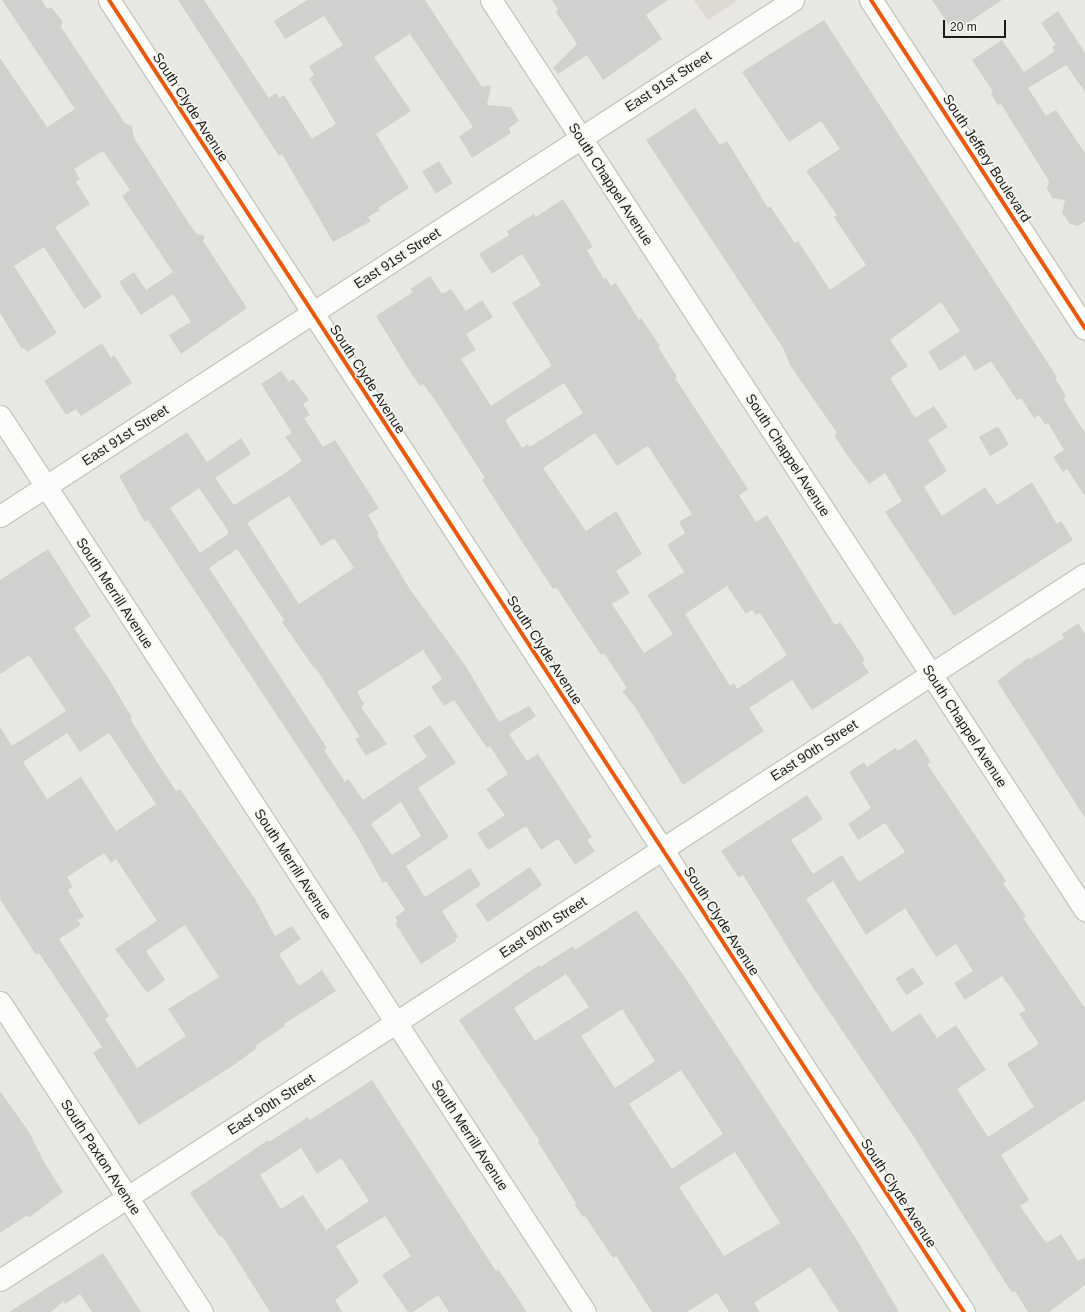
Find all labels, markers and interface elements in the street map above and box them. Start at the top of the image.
scale bar [945,12,1008,38]
text: 20 m [950,20,977,34]
street label: East 91st Street [622,47,714,115]
street label: South Clyde Avenue [149,49,233,165]
street label: South Jeffery Boulevard [939,91,1035,225]
street label: South Chappel Avenue [565,119,657,249]
street label: East 91st Street [351,224,443,292]
street label: South Clyde Avenue [326,321,410,437]
street label: South Chappel Avenue [742,390,834,520]
street label: East 91st Street [79,401,171,469]
street label: South Merrill Avenue [73,534,157,652]
street label: South Clyde Avenue [503,592,587,708]
street label: South Chappel Avenue [919,661,1011,791]
street label: East 90th Street [767,716,861,784]
street label: South Merrill Avenue [251,805,335,923]
street label: South Clyde Avenue [680,863,764,979]
street label: East 90th Street [496,893,590,961]
street label: East 90th Street [224,1070,318,1138]
street label: South Merrill Avenue [428,1076,512,1194]
street label: South Paxton Avenue [57,1096,145,1218]
street label: South Clyde Avenue [857,1135,941,1251]

